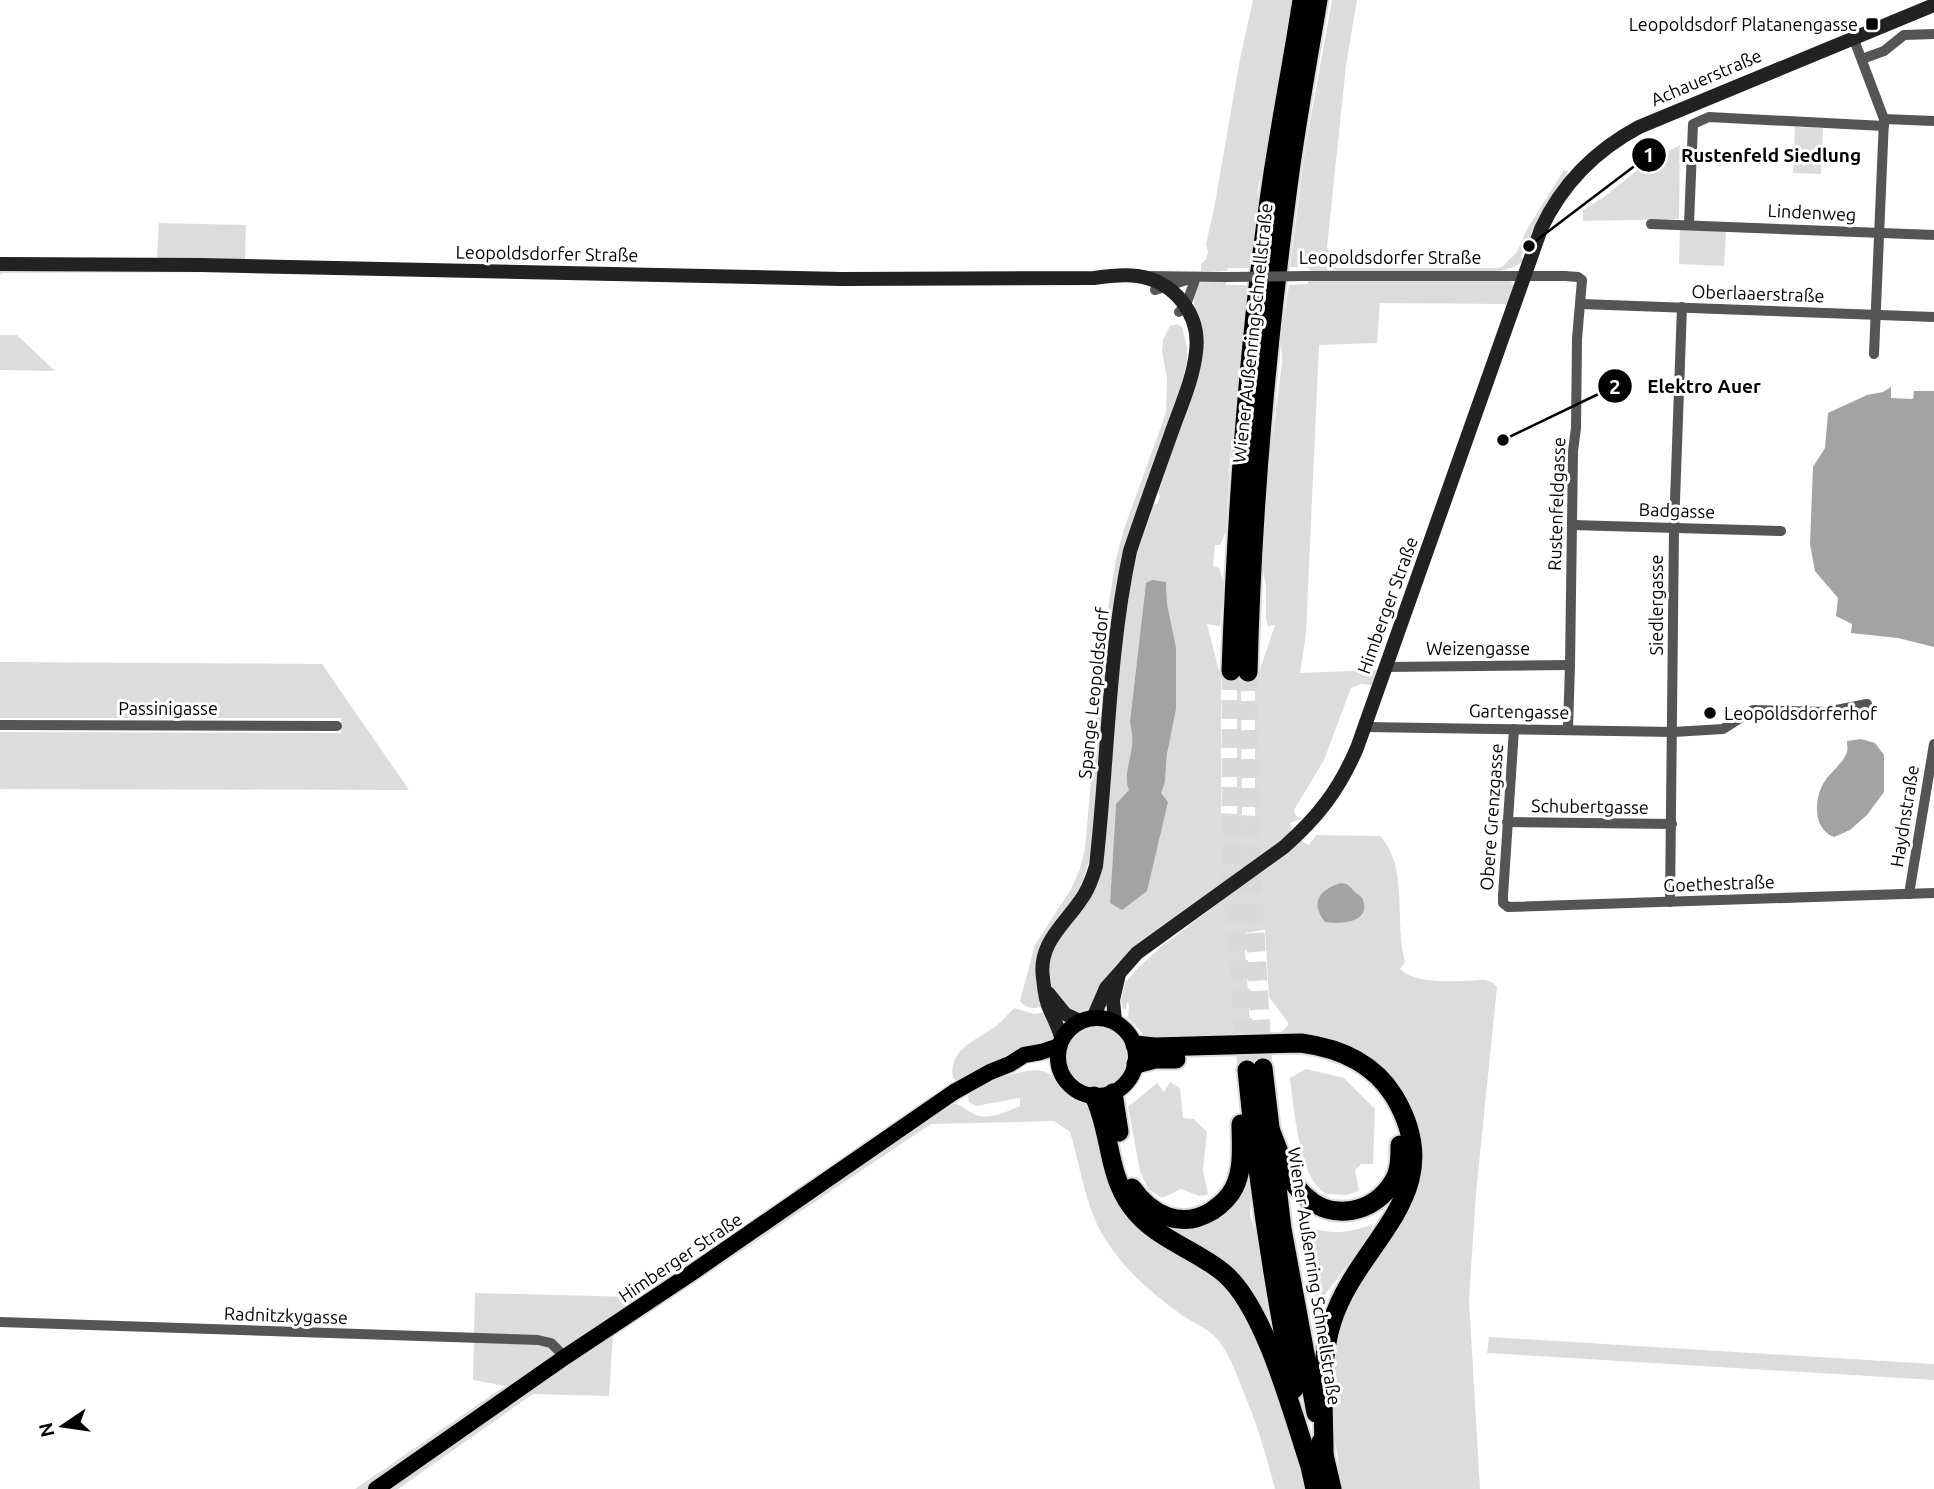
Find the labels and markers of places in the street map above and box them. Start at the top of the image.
place label: Leopoldsdorf Platanengasse [1629,14,1858,34]
marker: Leopoldsdorf Platanengasse [1864,16,1880,32]
callout: Rustenfeld Siedlung [1632,135,1875,175]
callout: Elektro Auer [1598,366,1774,406]
place label: Leopoldsdorferhof [1724,703,1877,723]
marker: Leopoldsdorferhof [1702,705,1718,721]

